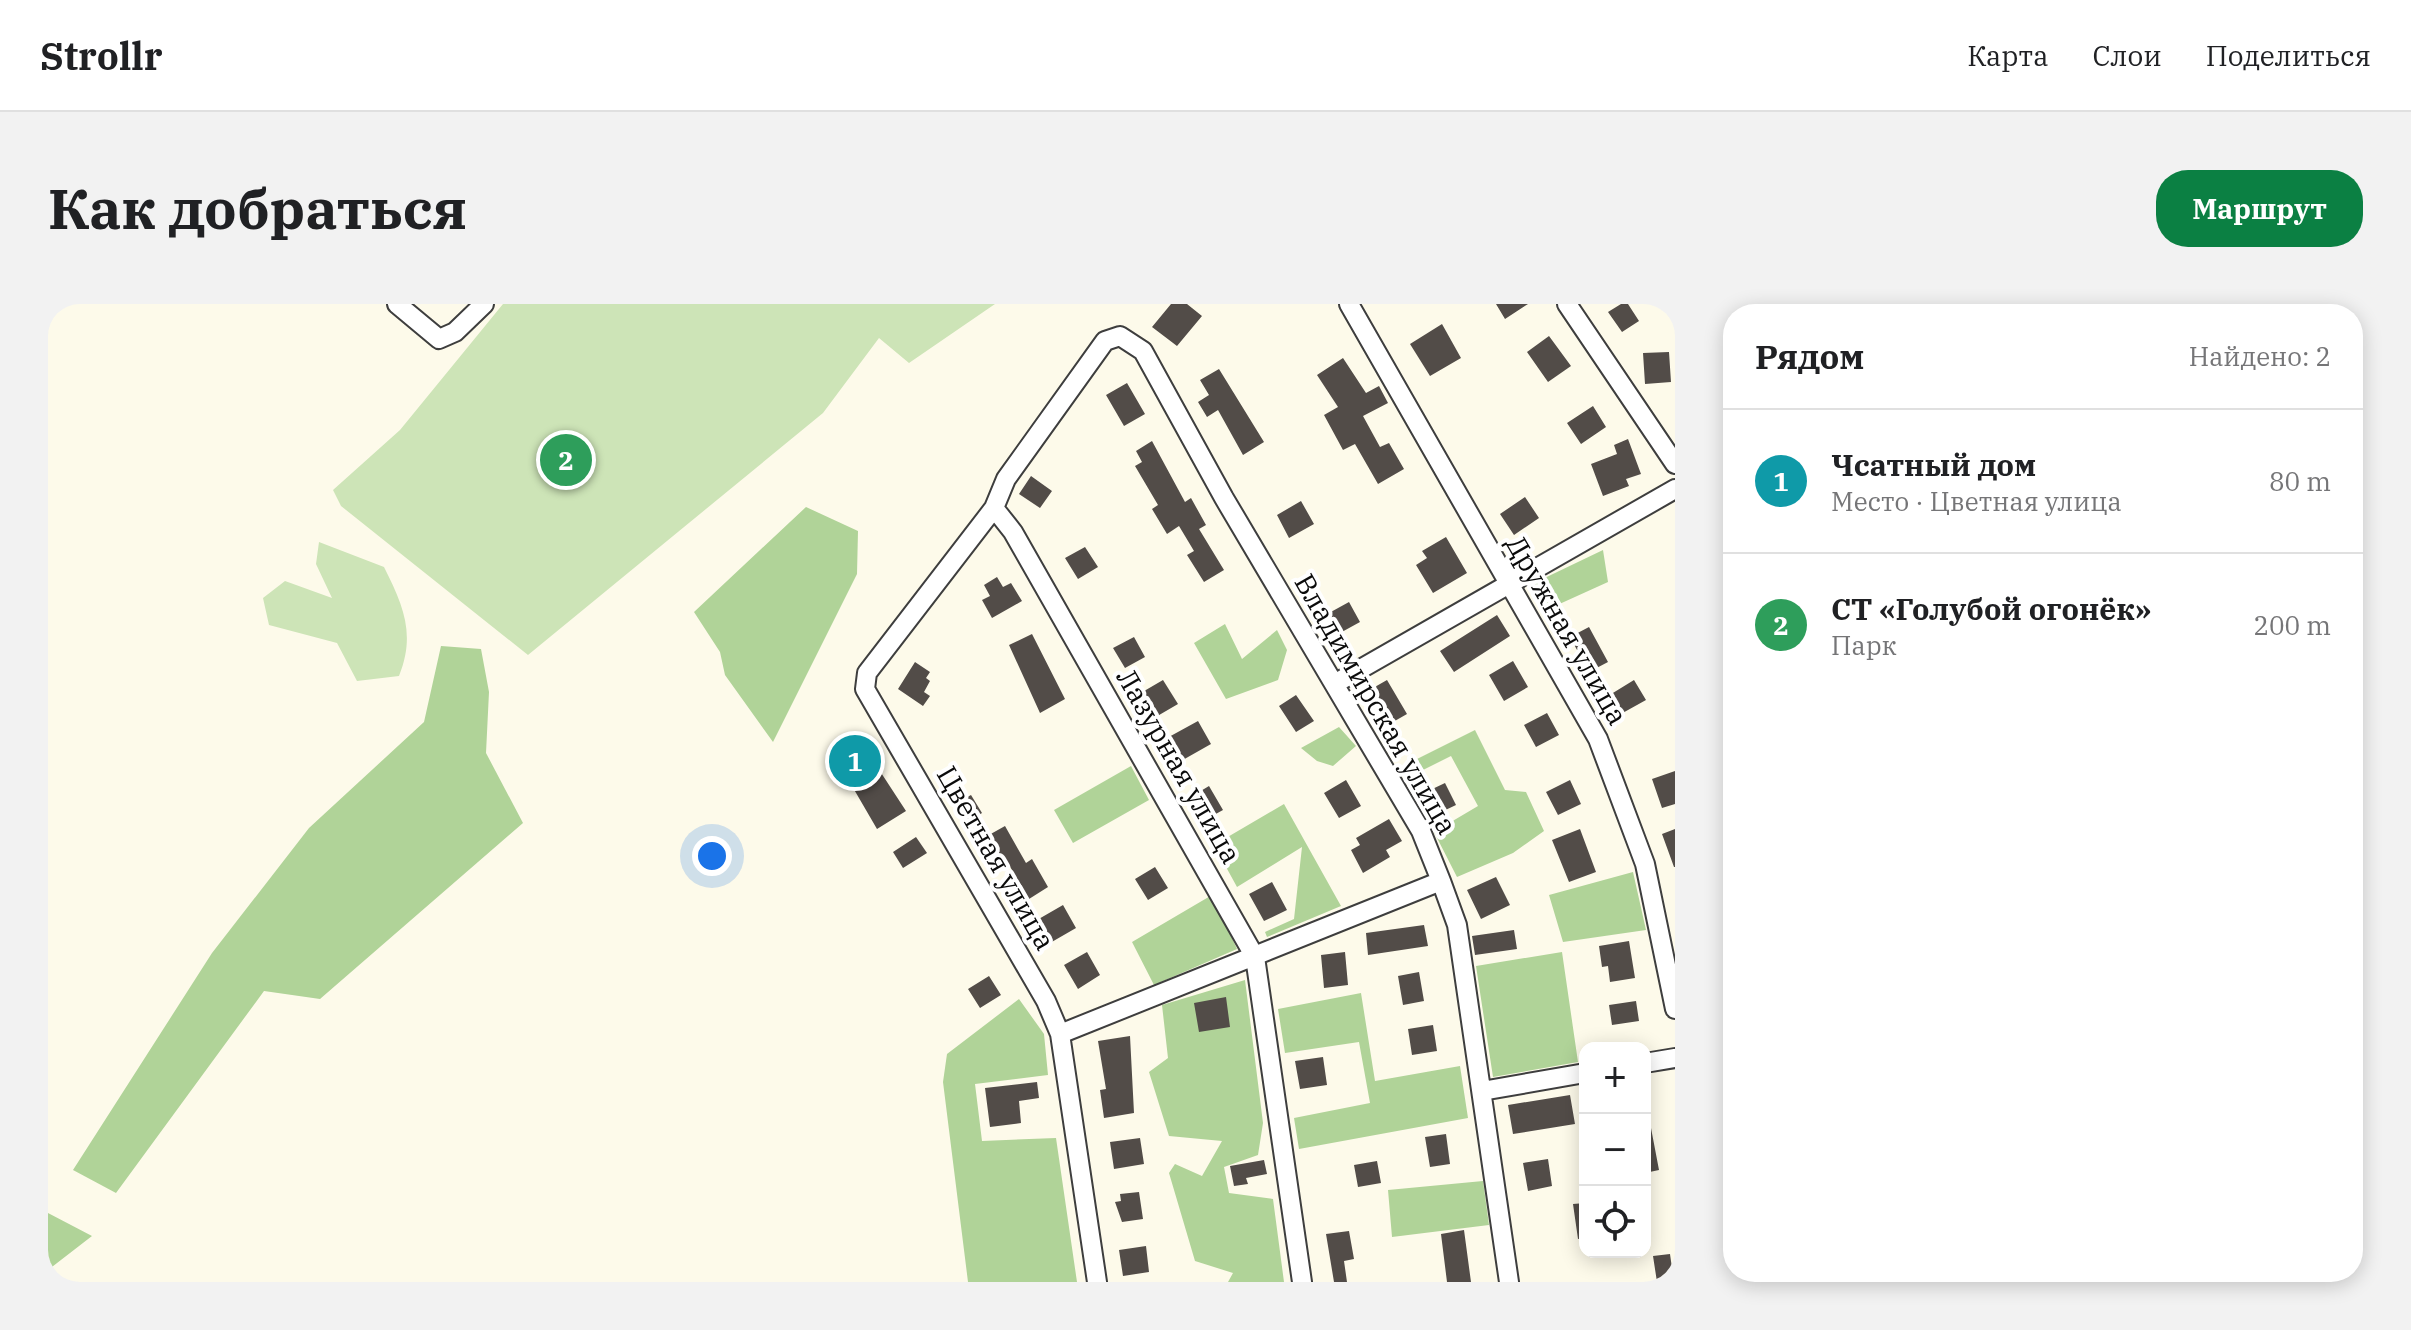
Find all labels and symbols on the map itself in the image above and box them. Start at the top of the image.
pin: 2 [540,430,592,490]
street label: Дружная улица [1498,528,1637,731]
street label: Владимирская улица [1287,567,1466,841]
street label: Лазурная улица [1109,661,1250,870]
pin: 1 [829,731,881,791]
street label: Цветная улица [929,759,1064,957]
your location [692,836,732,876]

